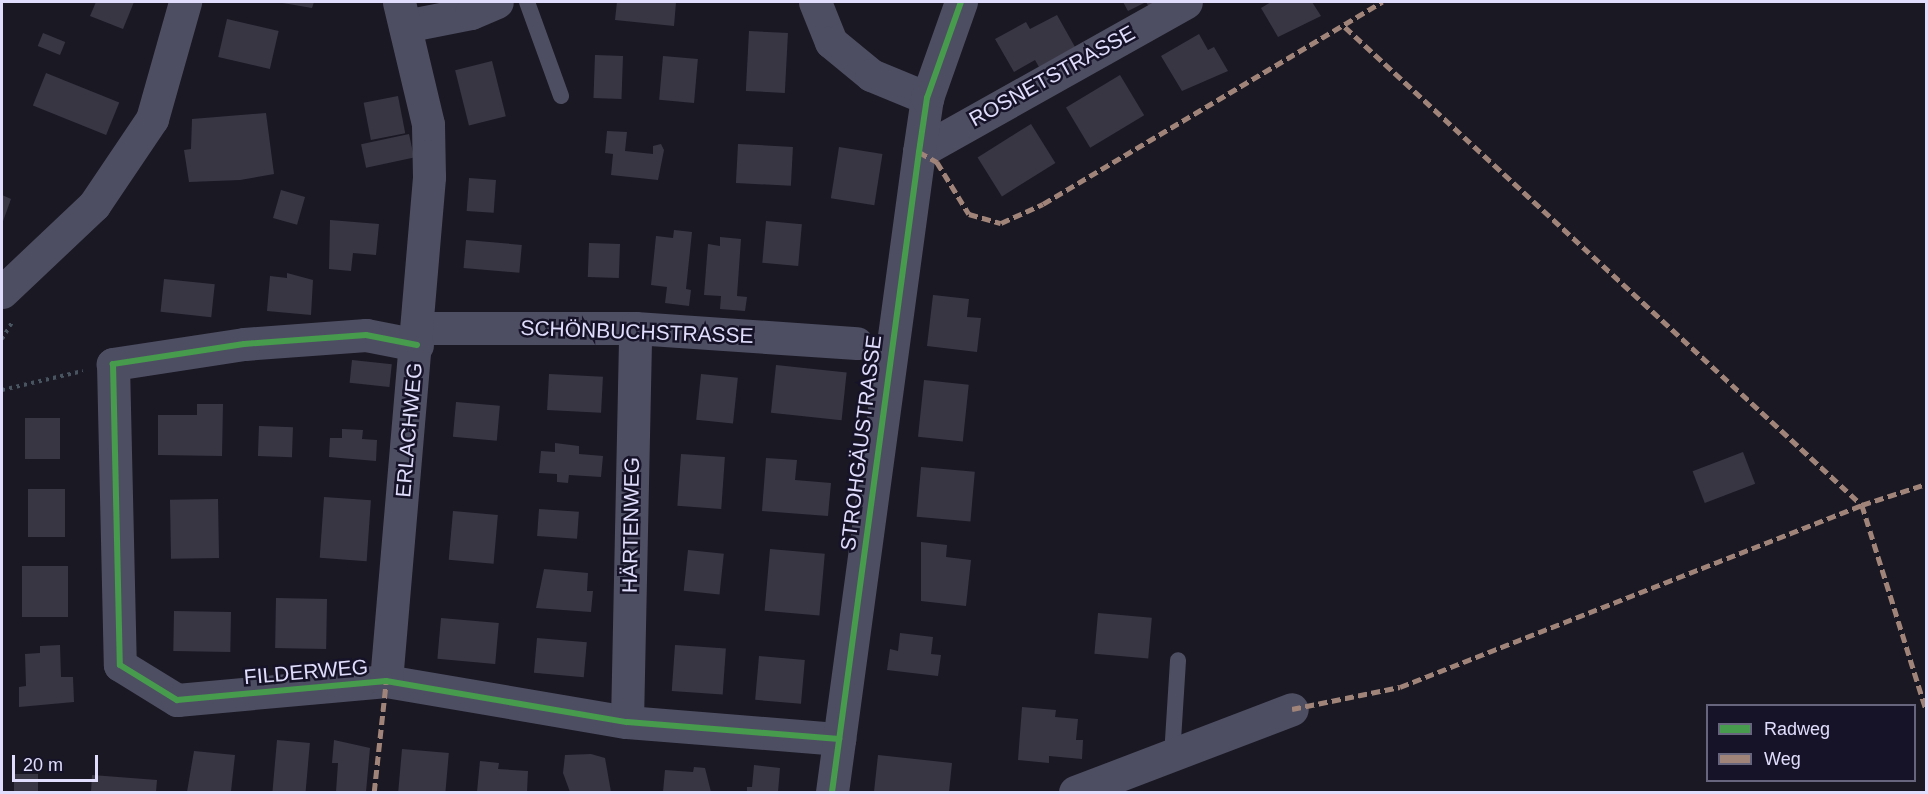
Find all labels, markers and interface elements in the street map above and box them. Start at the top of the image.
street label: ROSNETSTRASSE [965,20,1139,132]
street label: SCHÖNBUCHSTRASSE [520,315,754,349]
street label: STROHGÄUSTRASSE [835,334,887,552]
street label: ERLACHWEG [391,361,427,499]
street label: HÄRTENWEG [617,457,645,593]
street label: FILDERWEG [243,654,369,690]
legend [1706,704,1916,782]
text: Radweg [1764,719,1830,739]
scale bar [15,743,100,781]
text: Weg [1764,749,1801,769]
text: 20 m [23,755,63,775]

